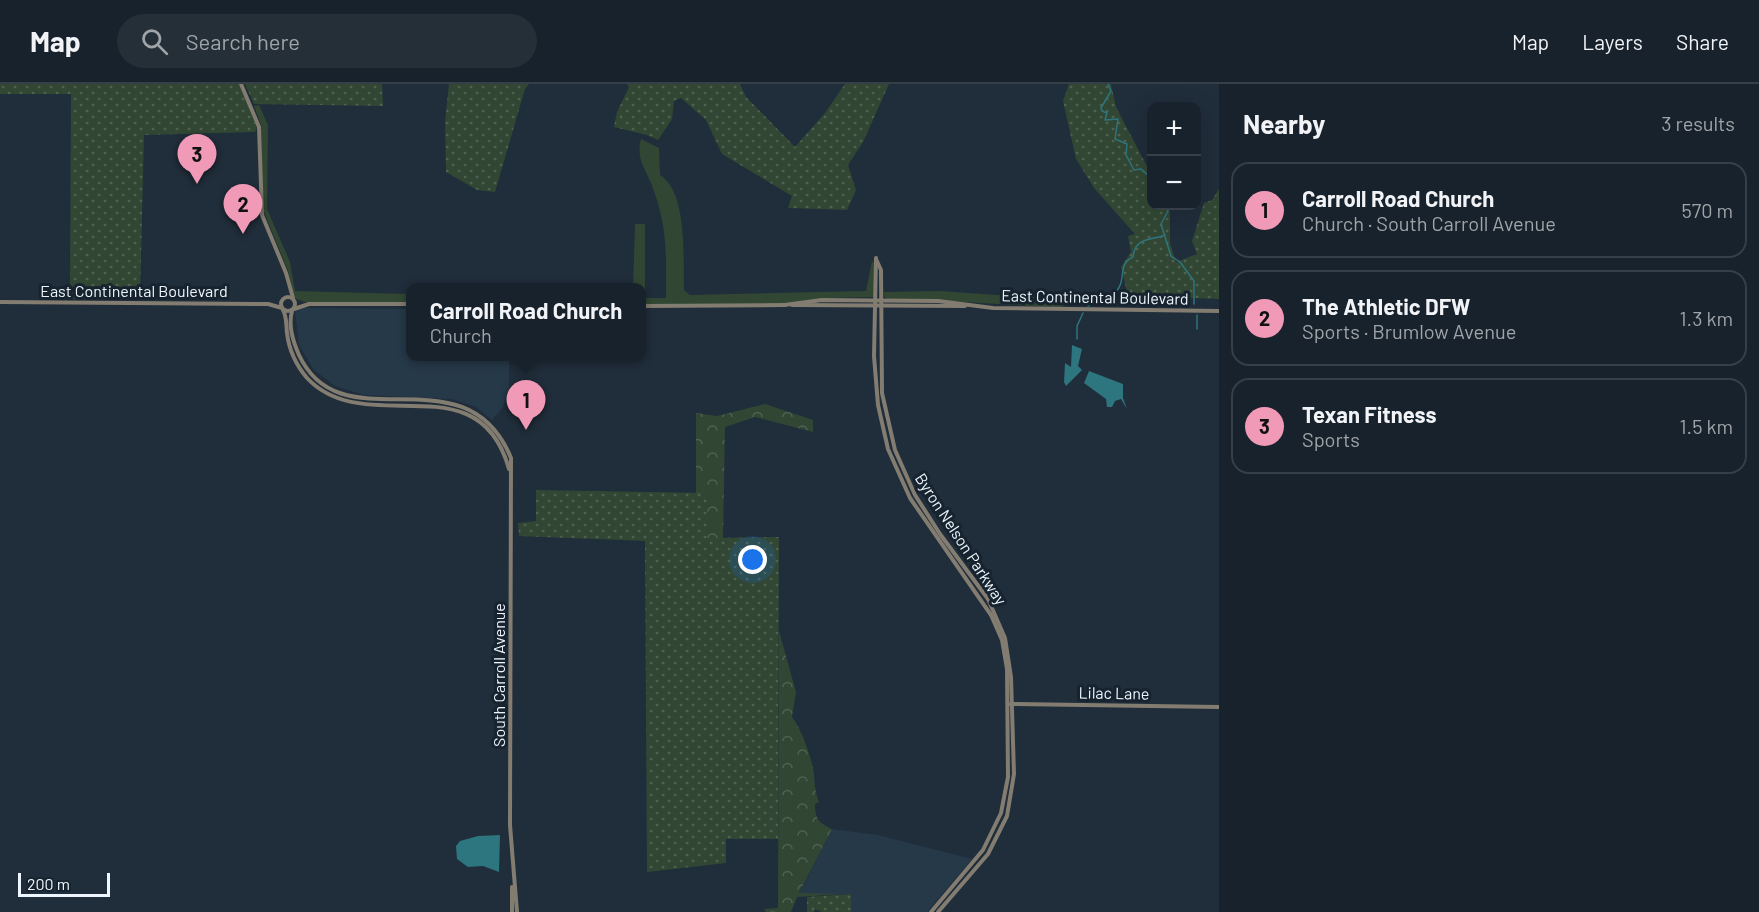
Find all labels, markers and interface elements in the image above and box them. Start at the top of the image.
search box [117,14,537,68]
text: Map [30,24,81,58]
icon: search [138,25,171,58]
text: Search here [186,28,300,54]
text: Map [1512,29,1549,54]
text: Layers [1582,29,1643,54]
text: Share [1676,29,1729,54]
map controls [1147,102,1201,210]
button: + [1147,102,1201,156]
text: Nearby [1243,108,1325,139]
text: 3 results [1661,111,1735,135]
pin: 3 [178,135,216,184]
button: − [1147,156,1201,210]
pin: 2 [224,184,262,234]
text: Carroll Road Church [1302,185,1494,211]
text: 1 [1261,198,1268,222]
text: 570 m [1681,198,1733,222]
text: Church · South Carroll Avenue [1302,211,1556,235]
street label: East Continental Boulevard [40,281,228,300]
popup [406,283,646,361]
street label: East Continental Boulevard [1001,285,1189,308]
text: The Athletic DFW [1302,293,1470,319]
text: Carroll Road Church [430,297,622,323]
text: 2 [1259,306,1270,330]
text: 1.3 km [1680,306,1733,330]
text: Sports · Brumlow Avenue [1302,319,1516,343]
text: Church [430,323,492,347]
pin: 1 [506,380,546,430]
text: Texan Fitness [1302,401,1436,427]
text: 3 [1259,414,1270,438]
text: 1.5 km [1680,414,1733,438]
text: Sports [1302,427,1360,451]
street label: Byron Nelson Parkway [912,469,1011,609]
your location [738,545,767,574]
street label: South Carroll Avenue [489,603,508,747]
street label: Lilac Lane [1078,682,1150,703]
scale bar [18,870,110,898]
text: 200 m [27,874,70,893]

